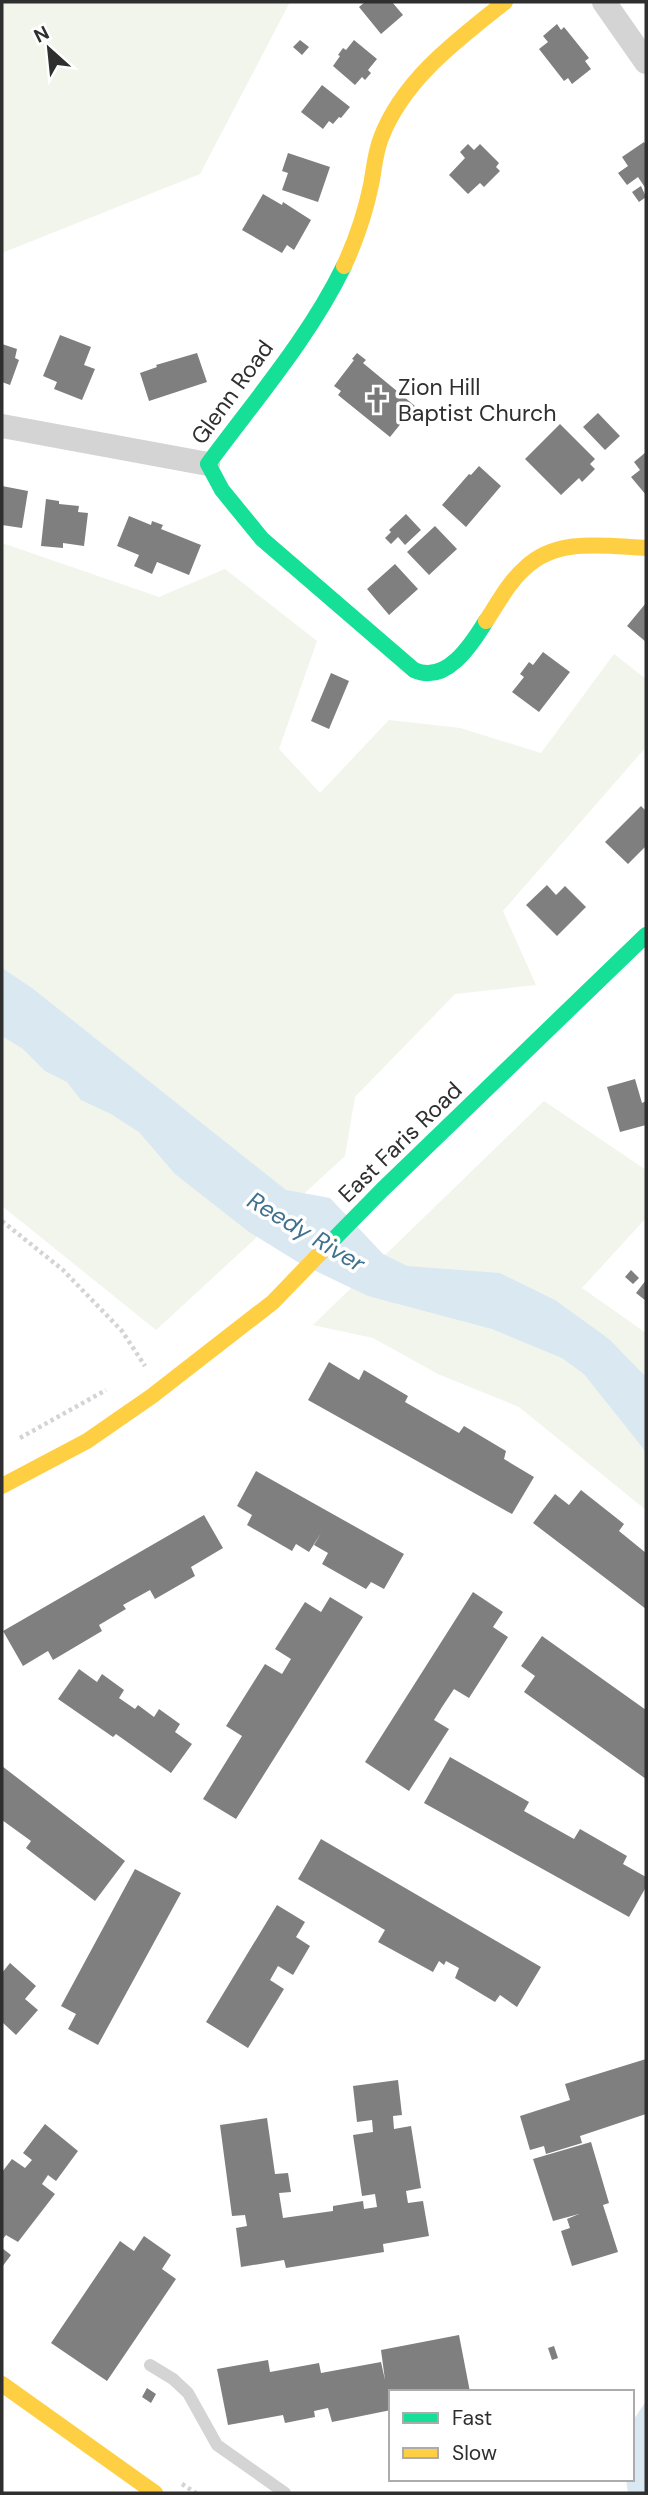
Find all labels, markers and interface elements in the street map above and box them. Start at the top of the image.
north arrow [14,14,84,84]
text: N [30,20,53,49]
street label: Glenn Road [184,334,280,450]
place label: Zion Hill Baptist Church [398,372,556,428]
church icon: Zion Hill Baptist Church [362,385,392,415]
street label: East Faris Road [332,1075,468,1209]
water label: Reedy River [242,1184,372,1279]
legend [389,2390,634,2481]
text: Fast [452,2404,492,2432]
text: Slow [452,2439,497,2467]

